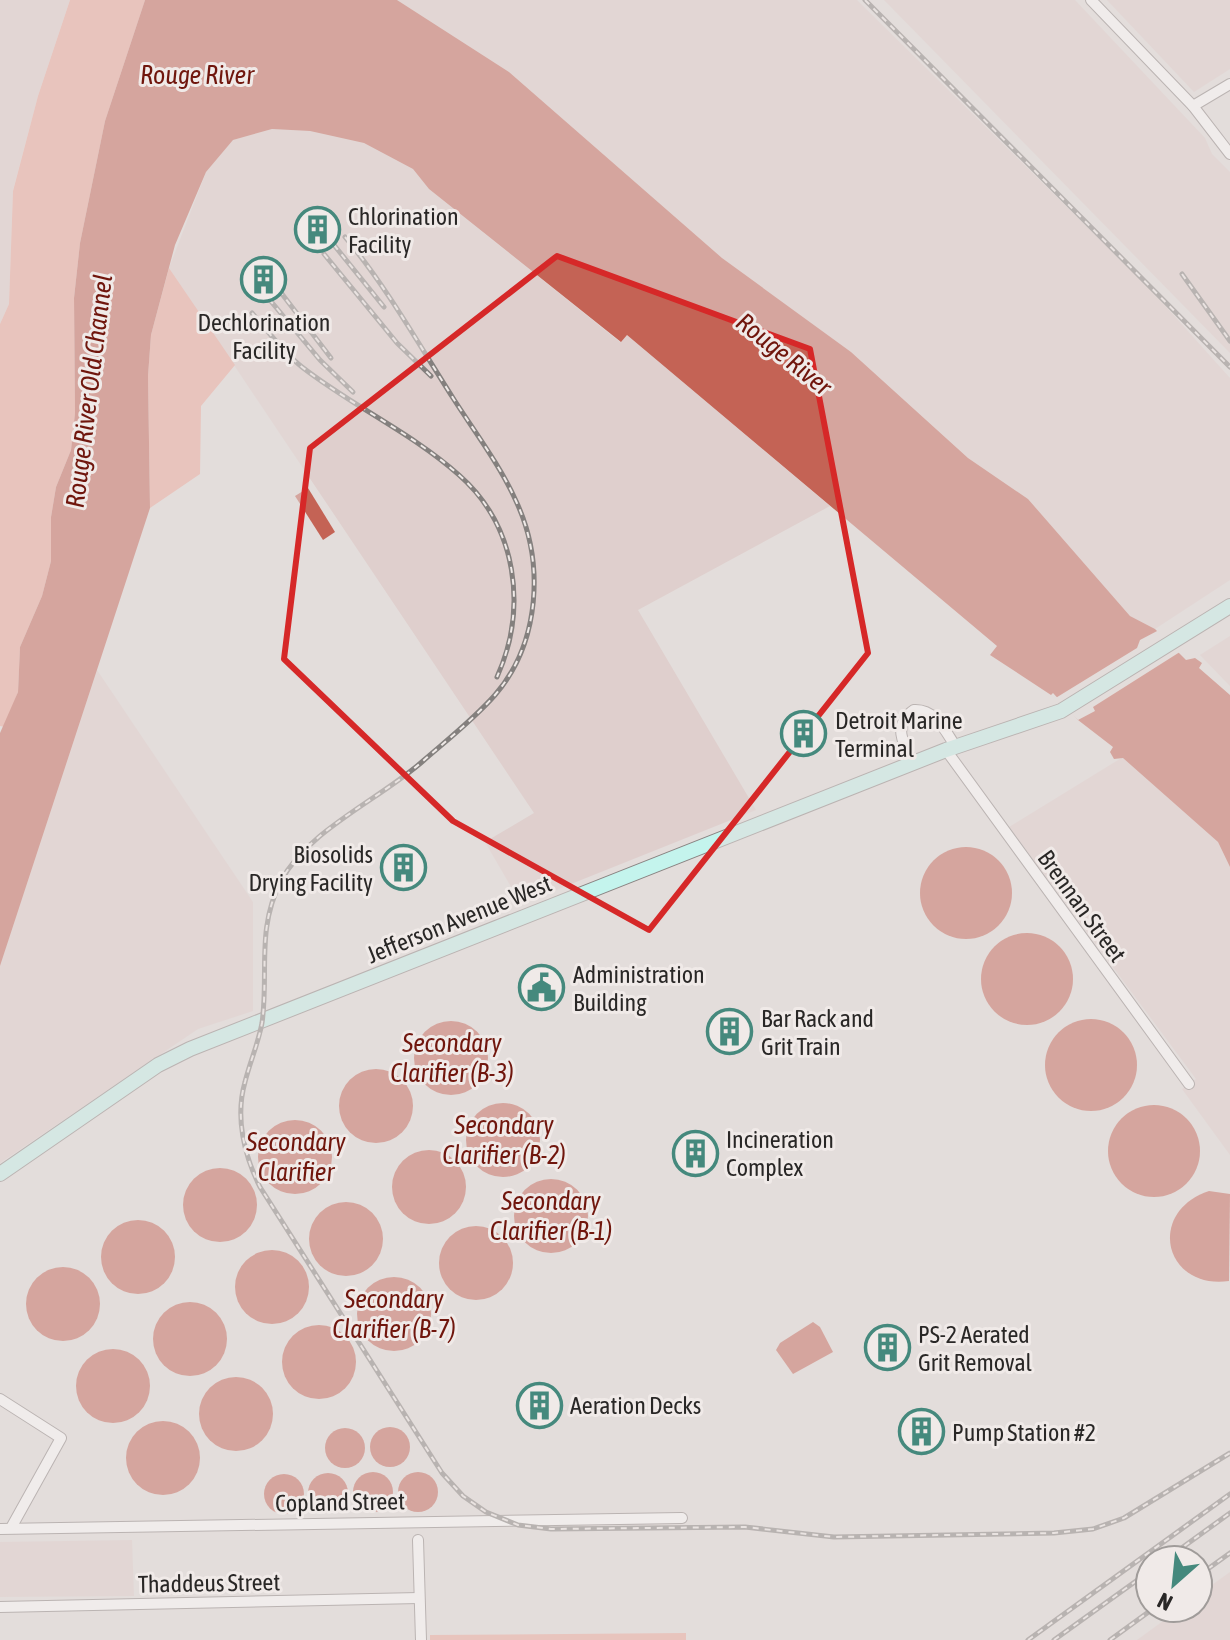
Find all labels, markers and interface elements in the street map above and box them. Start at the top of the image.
water label: Rouge River [140,60,255,90]
place label: Chlorination Facility [348,203,459,258]
building icon: Chlorination Facility [293,206,341,254]
building icon: Dechlorination Facility [240,256,288,304]
water label: Rouge River Old Channel [60,272,118,510]
water label: Rouge River [730,307,839,402]
place label: Dechlorination Facility [198,309,330,364]
place label: Detroit Marine Terminal [835,707,963,762]
building icon: Detroit Marine Terminal [780,710,828,758]
place label: Biosolids Drying Facility [248,841,373,896]
building icon: Biosolids Drying Facility [380,844,428,892]
street label: Brennan Street [1032,845,1132,967]
street label: Jefferson Avenue West [363,870,555,968]
place label: Administration Building [573,961,705,1016]
public building icon: Administration Building [518,964,566,1012]
place label: Bar Rack and Grit Train [761,1005,874,1060]
building icon: Bar Rack and Grit Train [706,1008,754,1056]
water label: Secondary Clarifier (B-3) [390,1028,514,1088]
water label: Secondary Clarifier (B-2) [442,1110,566,1170]
place label: Incineration Complex [726,1126,834,1181]
water label: Secondary Clarifier [245,1127,346,1187]
building icon: Incineration Complex [671,1129,719,1177]
water label: Secondary Clarifier (B-1) [490,1186,612,1246]
water label: Secondary Clarifier (B-7) [332,1284,456,1344]
place label: PS-2 Aerated Grit Removal [918,1321,1033,1376]
building icon: PS-2 Aerated Grit Removal [863,1324,911,1372]
building icon: Aeration Decks [515,1381,563,1429]
place label: Aeration Decks [570,1392,701,1419]
building icon: Pump Station #2 [897,1408,945,1456]
place label: Pump Station #2 [952,1419,1096,1446]
street label: Copland Street [275,1487,405,1517]
north arrow [1134,1544,1214,1624]
street label: Thaddeus Street [138,1568,281,1598]
text: N [1153,1587,1177,1616]

